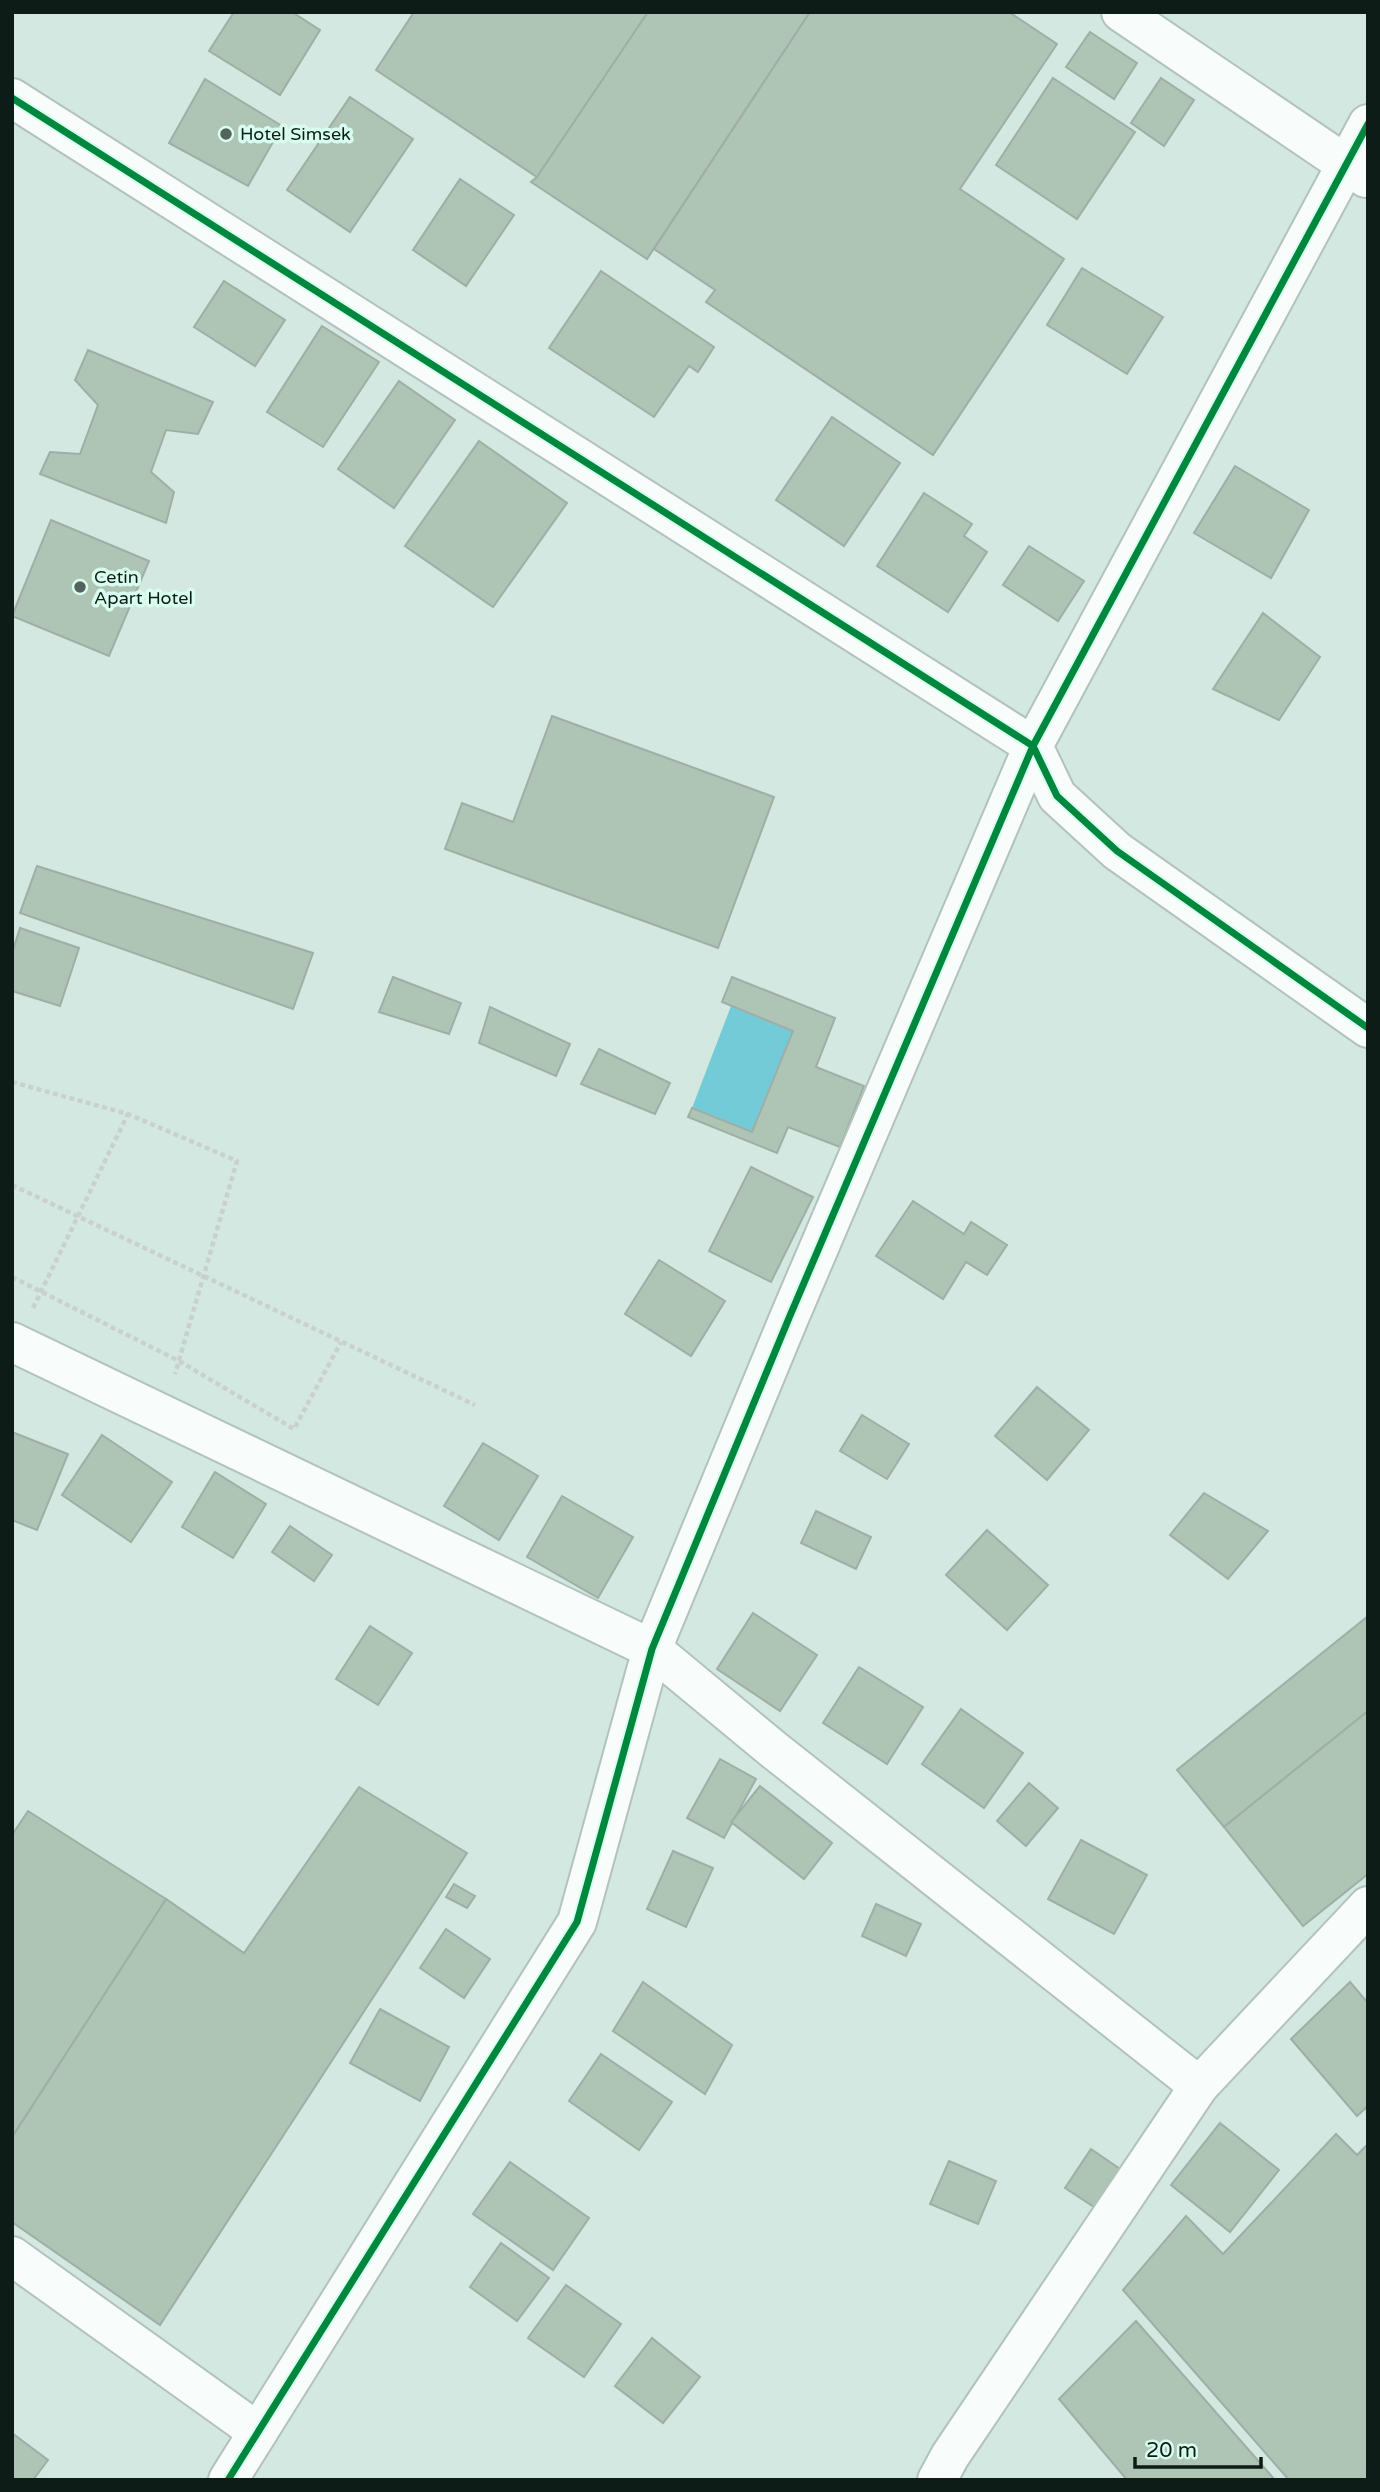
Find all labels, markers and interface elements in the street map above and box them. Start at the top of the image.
place label: Hotel Simsek [240,123,351,145]
marker: Hotel Simsek [218,126,234,142]
place label: Cetin Apart Hotel [94,566,193,609]
marker: Cetin Apart Hotel [72,579,88,595]
scale bar [1135,2426,1261,2470]
text: 20 m [1146,2438,1197,2463]

